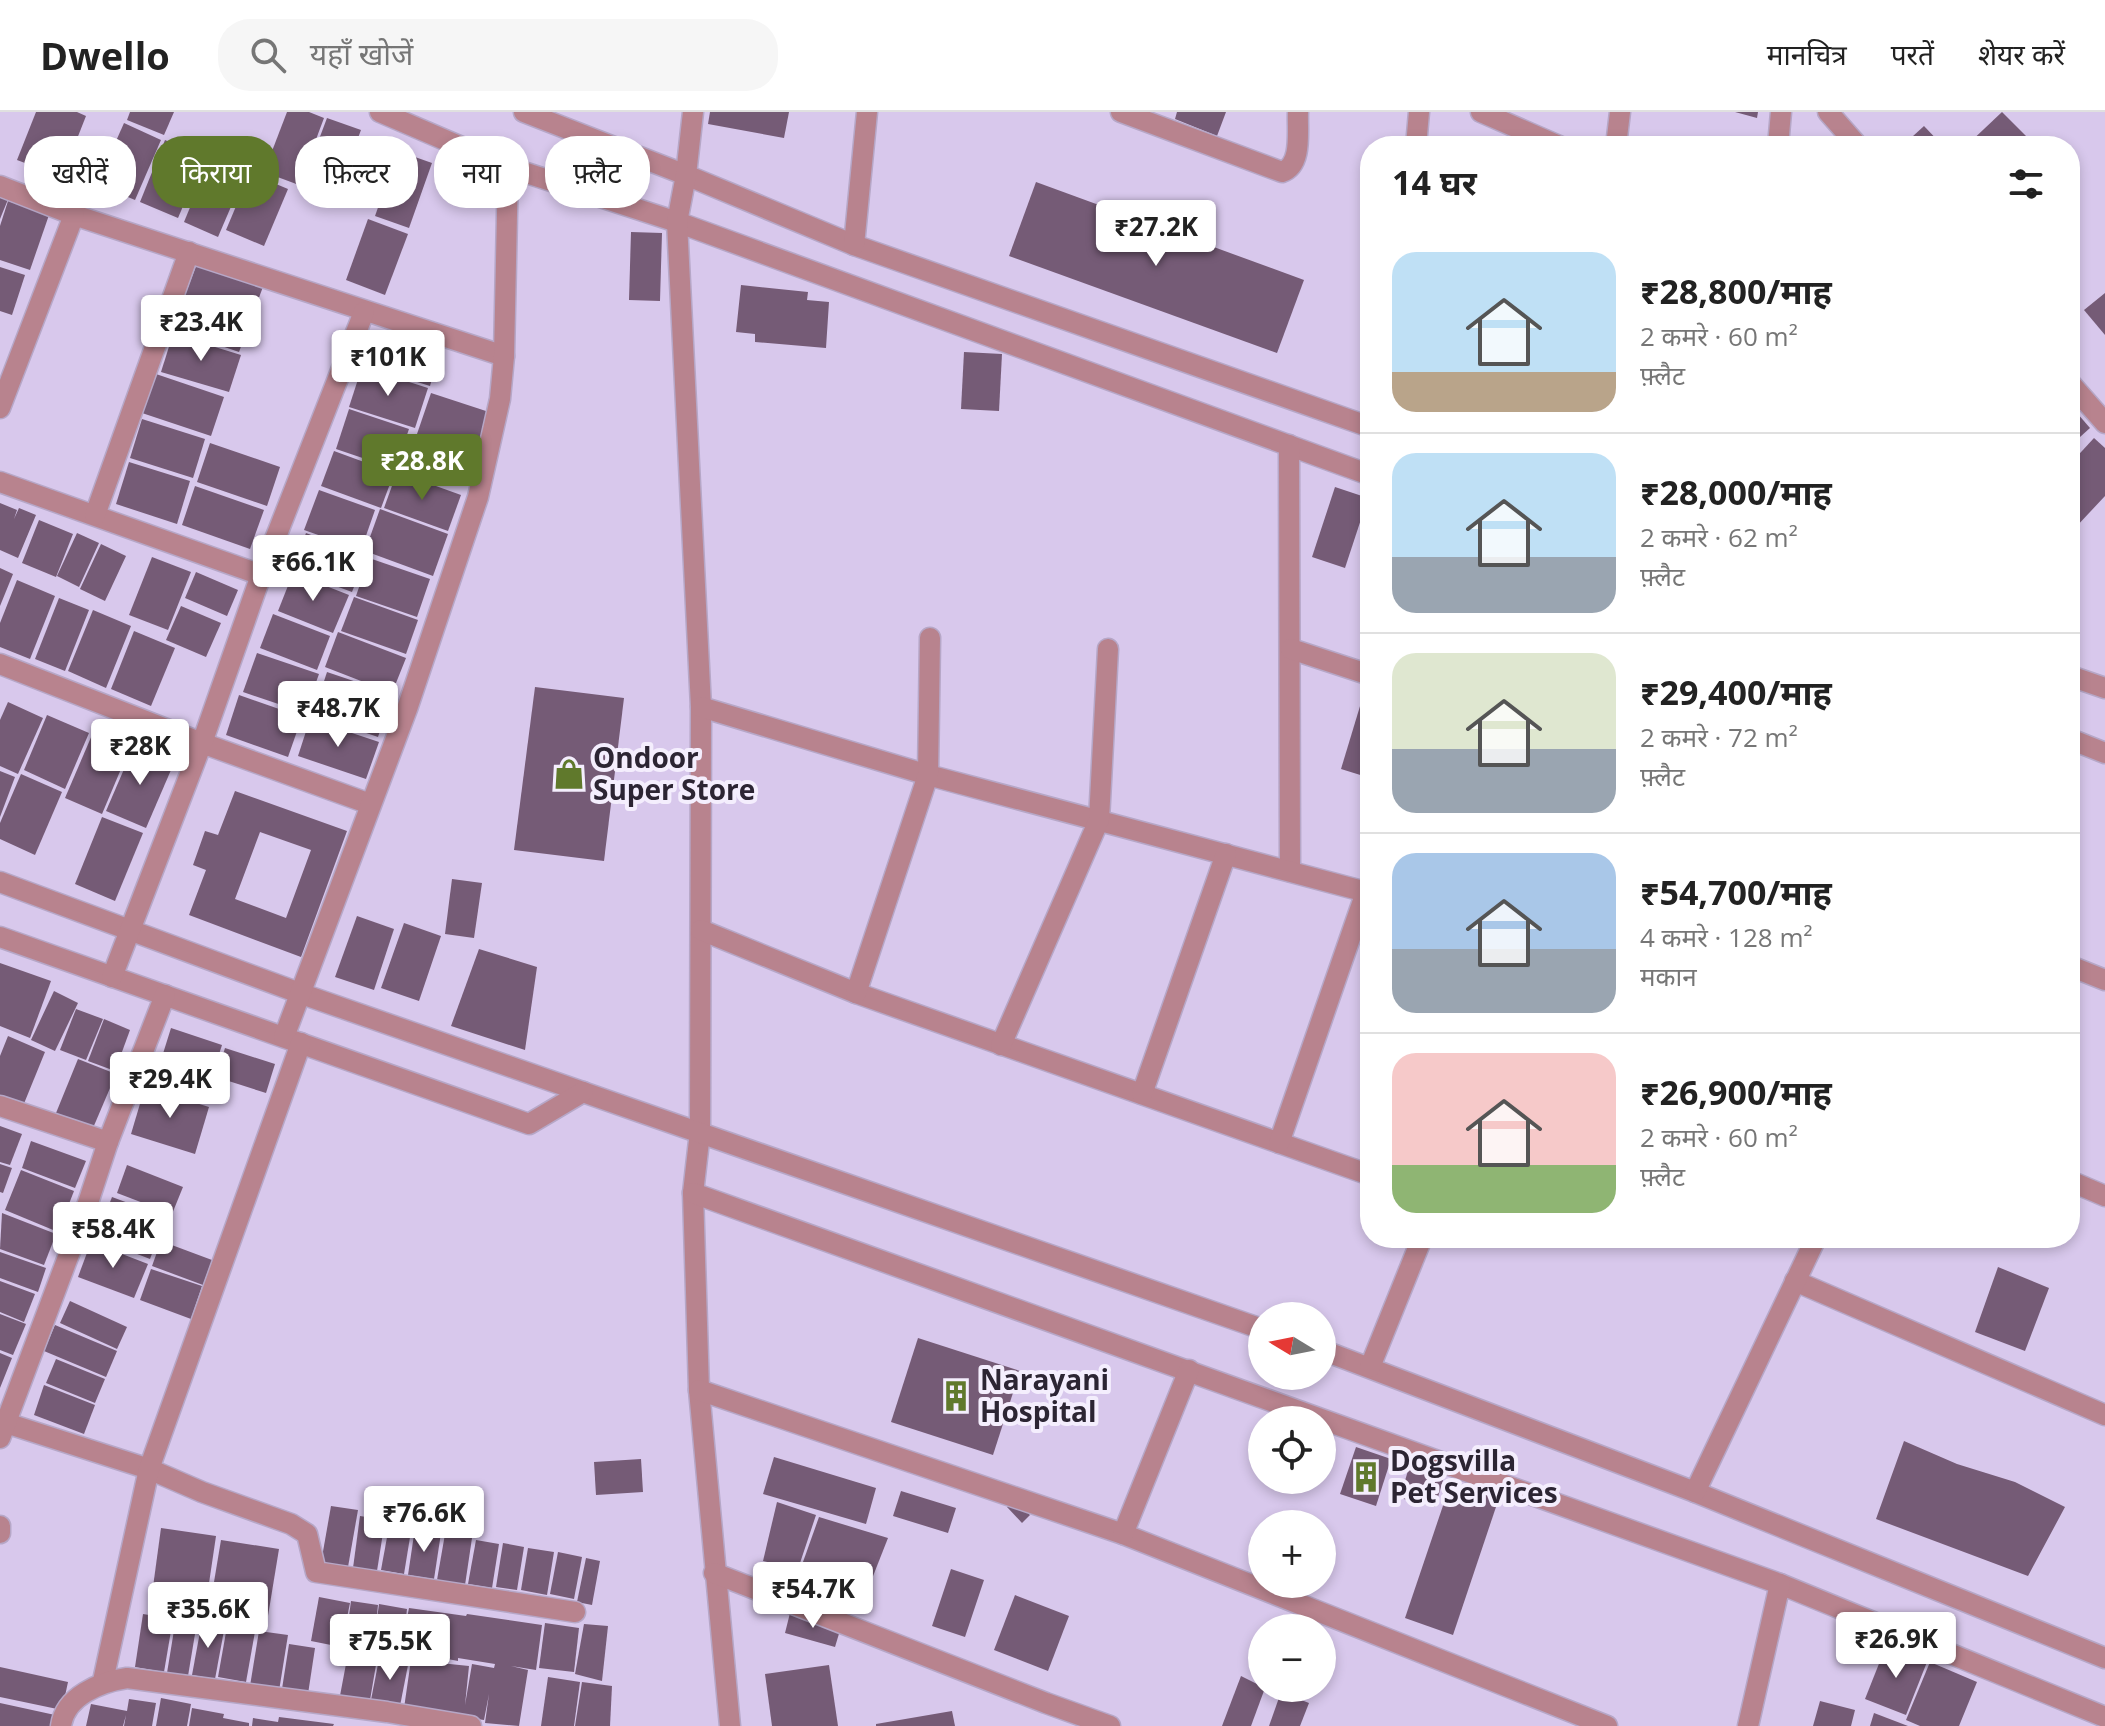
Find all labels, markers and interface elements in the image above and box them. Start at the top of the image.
search box [218,19,778,91]
text: Dwello [40,29,170,81]
icon: search [246,33,290,77]
text: यहाँ खोजें [310,33,413,74]
text: मानचित्र [1767,35,1847,73]
text: परतें [1891,35,1934,73]
text: शेयर करें [1978,35,2065,73]
chip: खरीदें [24,136,136,208]
chip: किराया [152,136,279,208]
chip: फ़िल्टर [295,136,418,208]
chip: नया [434,136,529,208]
chip: फ़्लैट [545,136,650,208]
text: 14 घर [1392,159,1477,205]
icon: filters [2004,162,2048,206]
pin: ₹27.2K [1091,200,1221,268]
text: ₹27.2K [1114,208,1198,244]
text: ₹28,800/माह [1640,268,1832,314]
icon: home [1456,284,1552,380]
pin: ₹23.4K [136,295,266,363]
text: ₹23.4K [159,303,243,339]
text: 2 कमरे · 60 m² [1640,318,1798,354]
pin: ₹101K [332,330,444,398]
text: ₹101K [350,338,426,374]
text: फ़्लैट [1640,357,1685,393]
pin: ₹28.8K [357,434,487,502]
text: ₹28.8K [380,442,464,478]
text: ₹28,000/माह [1640,469,1832,515]
icon: home [1456,485,1552,581]
text: 2 कमरे · 62 m² [1640,519,1798,555]
pin: ₹66.1K [248,535,378,603]
text: ₹66.1K [271,543,355,579]
text: फ़्लैट [1640,558,1685,594]
text: ₹29,400/माह [1640,669,1832,715]
pin: ₹48.7K [273,681,403,749]
icon: home [1456,685,1552,781]
text: ₹48.7K [296,689,380,725]
pin: ₹28K [93,719,187,787]
text: 2 कमरे · 72 m² [1640,719,1798,755]
text: ₹28K [109,727,171,763]
place label: Ondoor Super Store [593,738,755,808]
shop icon: Ondoor Super Store [552,757,586,791]
text: फ़्लैट [1640,758,1685,794]
text: ₹54,700/माह [1640,869,1832,915]
icon: home [1456,885,1552,981]
text: 4 कमरे · 128 m² [1640,919,1813,955]
text: मकान [1640,958,1697,994]
pin: ₹29.4K [105,1052,235,1120]
text: ₹29.4K [128,1060,212,1096]
text: ₹26,900/माह [1640,1069,1832,1115]
icon: home [1456,1085,1552,1181]
text: 2 कमरे · 60 m² [1640,1119,1798,1155]
text: फ़्लैट [1640,1158,1685,1194]
pin: ₹58.4K [48,1202,178,1270]
text: ₹58.4K [71,1210,155,1246]
north arrow [1248,1302,1336,1390]
map controls [1248,1302,1336,1702]
place label: Narayani Hospital [980,1360,1109,1430]
building icon: Narayani Hospital [939,1379,973,1413]
button: locate [1248,1406,1336,1494]
place label: Dogsvilla Pet Services [1390,1441,1558,1511]
building icon: Dogsvilla Pet Services [1349,1460,1383,1494]
pin: ₹76.6K [359,1486,489,1554]
text: ₹76.6K [382,1494,466,1530]
button: + [1248,1510,1336,1598]
pin: ₹54.7K [748,1562,878,1630]
text: ₹54.7K [771,1570,855,1606]
pin: ₹35.6K [143,1582,273,1650]
text: ₹35.6K [166,1590,250,1626]
pin: ₹26.9K [1831,1612,1961,1680]
pin: ₹75.5K [325,1614,455,1682]
button: − [1248,1614,1336,1702]
text: ₹26.9K [1854,1620,1938,1656]
text: ₹75.5K [348,1622,432,1658]

